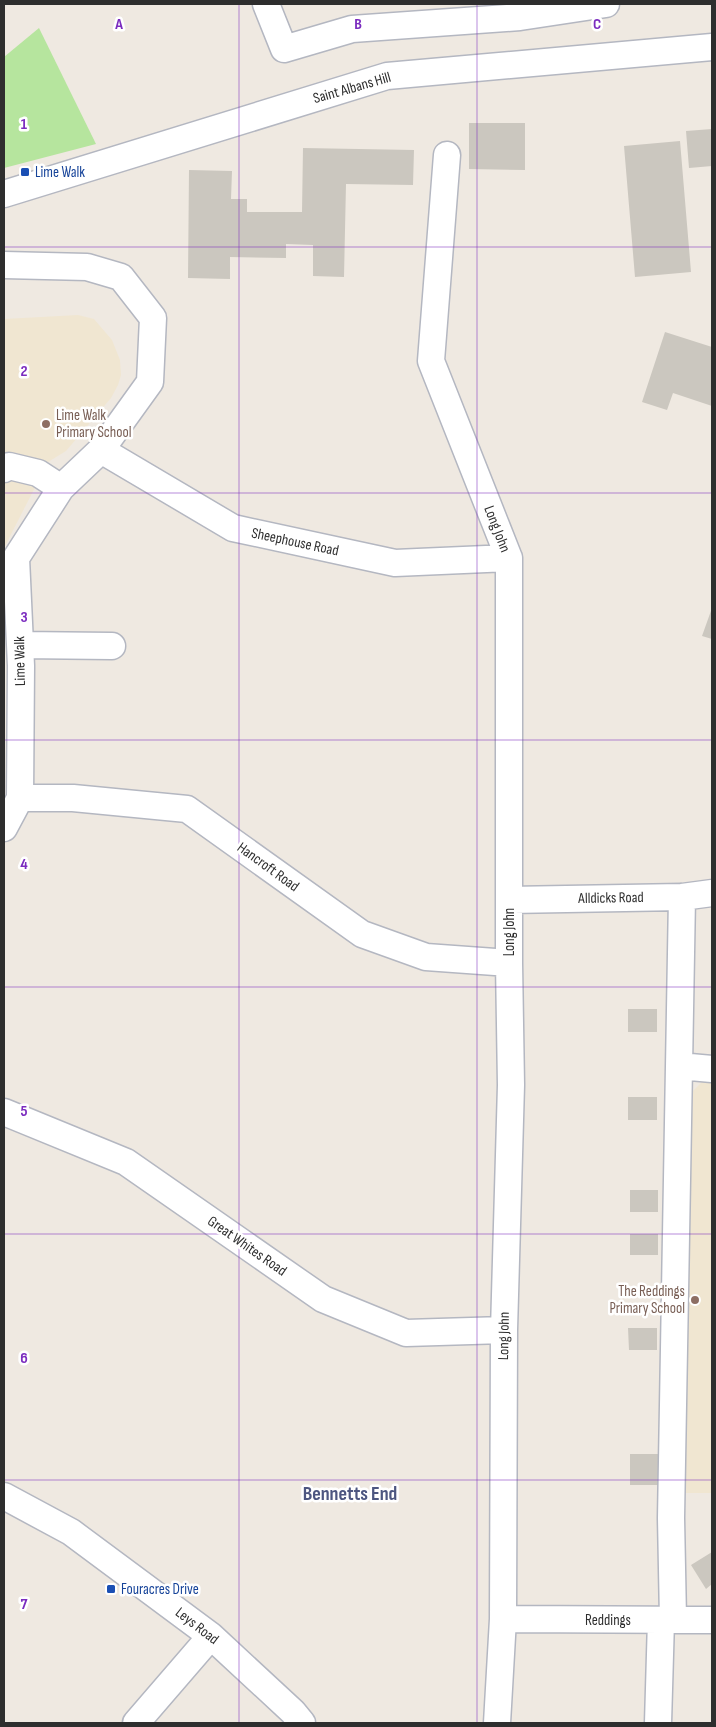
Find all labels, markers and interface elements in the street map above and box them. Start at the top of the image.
text: A [114,15,123,34]
text: B [354,15,362,34]
text: C [593,15,601,34]
street label: Saint Albans Hill [311,68,393,108]
text: 1 [21,115,28,134]
place label: Lime Walk [35,163,85,182]
marker: Lime Walk [19,166,31,178]
text: 2 [20,362,28,381]
place label: Lime Walk Primary School [56,406,132,442]
marker: Lime Walk Primary School [40,418,52,430]
street label: Long John [479,503,515,555]
street label: Sheephouse Road [250,523,340,561]
text: 3 [20,608,28,627]
street label: Lime Walk [10,636,30,686]
street label: Hancroft Road [233,838,303,896]
text: 4 [20,855,28,874]
street label: Alldicks Road [577,888,644,908]
street label: Long John [500,908,519,956]
text: 5 [20,1102,28,1121]
street label: Great Whites Road [204,1212,290,1280]
place label: The Reddings Primary School [609,1282,685,1318]
marker: The Reddings Primary School [689,1294,701,1306]
street label: Long John [494,1312,514,1360]
text: 6 [20,1349,28,1368]
district label: Bennetts End [303,1482,397,1506]
place label: Fouracres Drive [121,1580,199,1599]
marker: Fouracres Drive [105,1583,117,1595]
text: 7 [21,1595,28,1614]
street label: Leys Road [172,1603,222,1649]
street label: Reddings [585,1611,631,1630]

